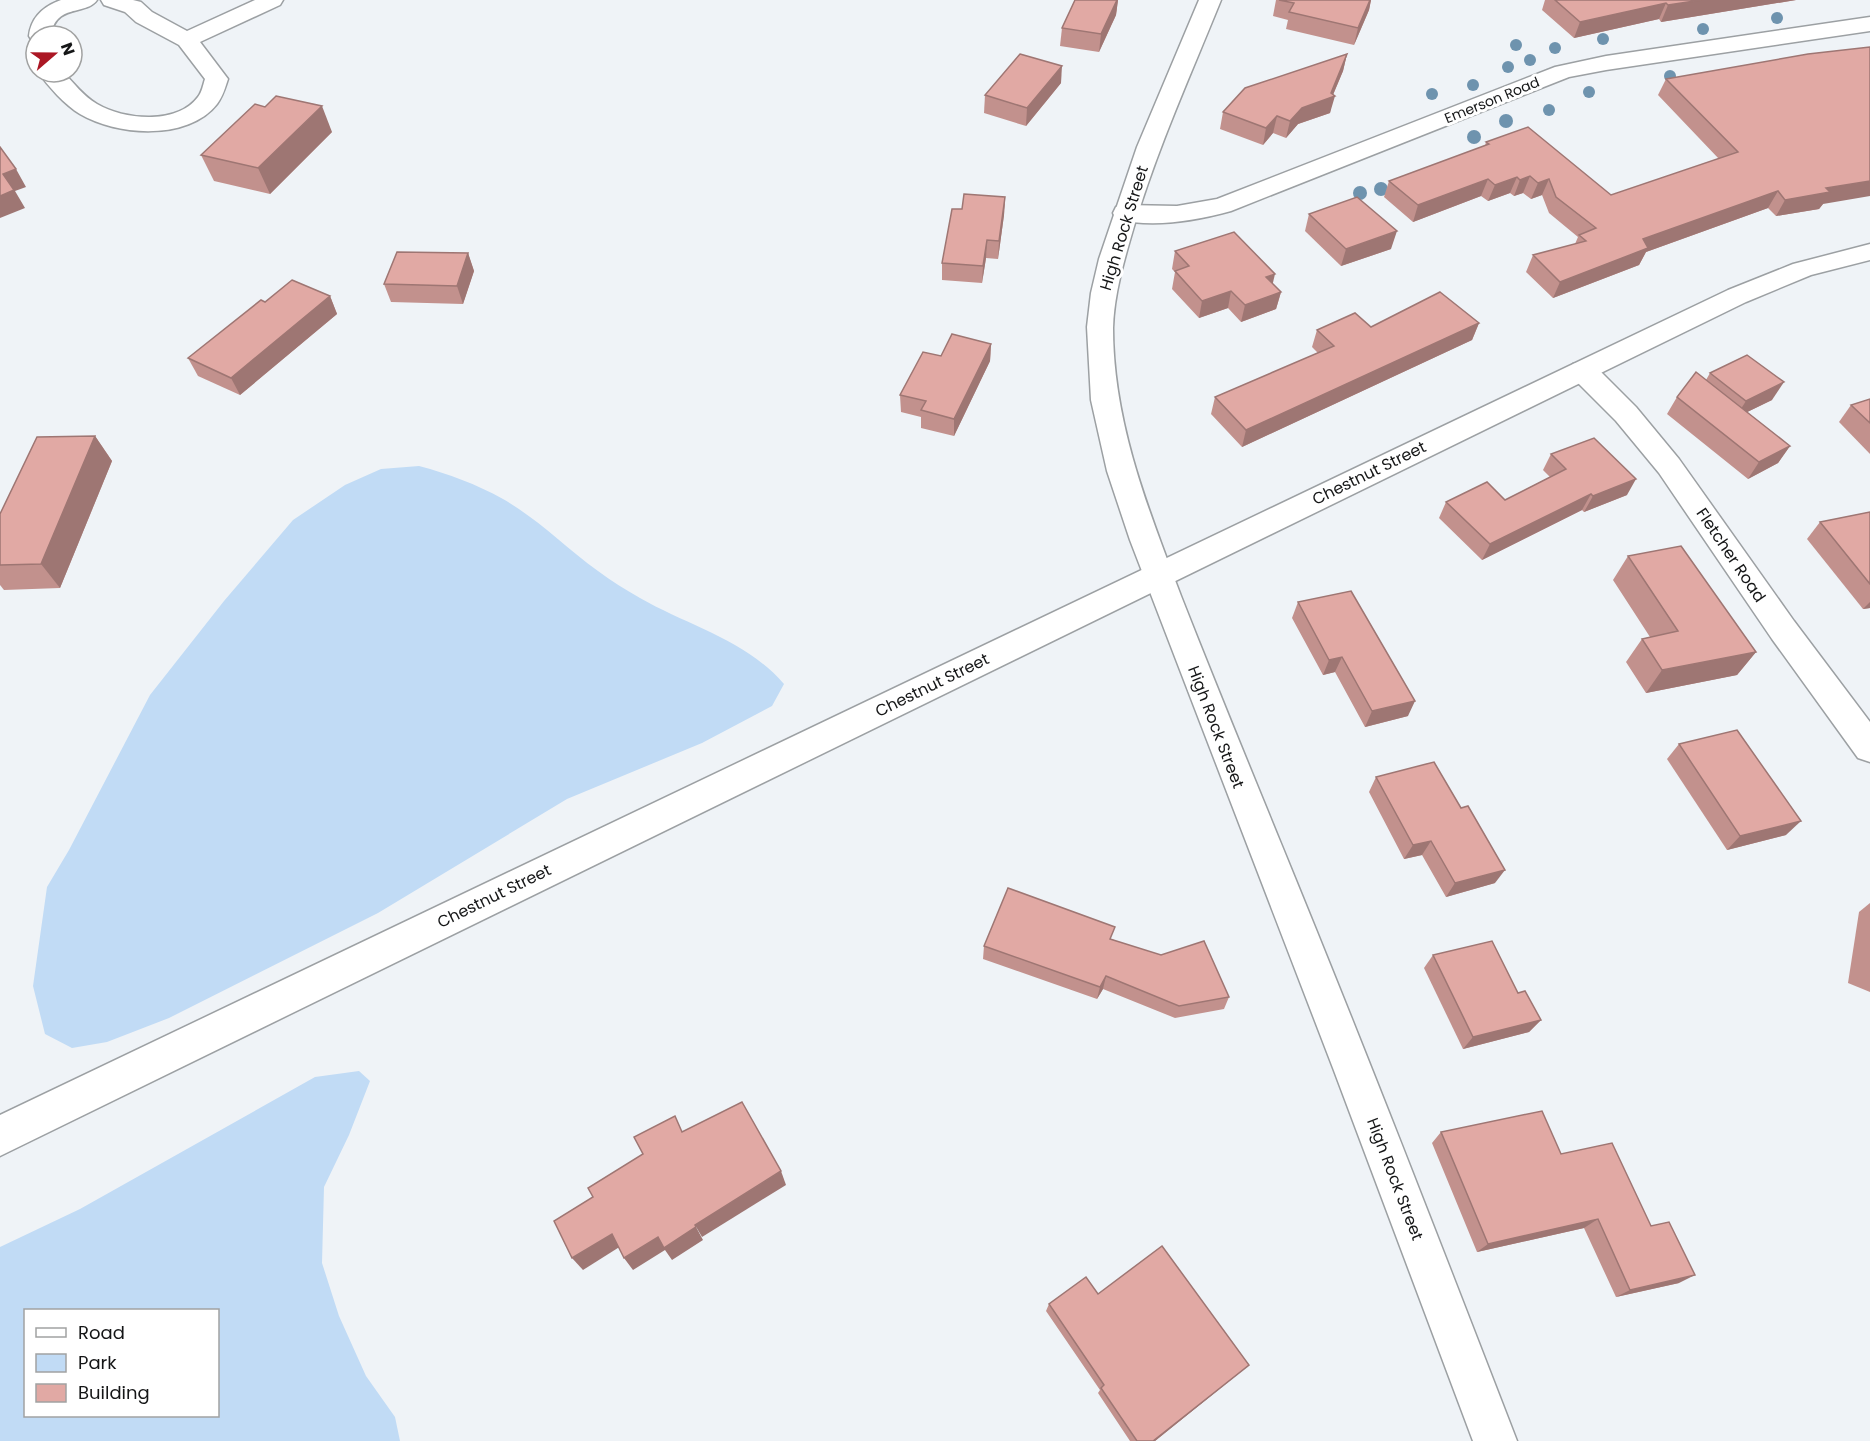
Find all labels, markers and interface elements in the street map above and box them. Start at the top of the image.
north arrow [24,24,84,84]
text: N [55,39,80,59]
street label: Emerson Road [1441,72,1543,128]
street label: High Rock Street [1094,163,1154,293]
street label: Chestnut Street [1308,435,1430,511]
street label: Fletcher Road [1691,503,1771,607]
street label: Chestnut Street [871,647,993,723]
street label: High Rock Street [1182,662,1250,792]
street label: Chestnut Street [433,858,555,934]
street label: High Rock Street [1361,1114,1429,1244]
legend [24,1309,219,1417]
text: Road [78,1320,125,1345]
text: Park [78,1350,117,1375]
text: Building [78,1380,150,1405]

